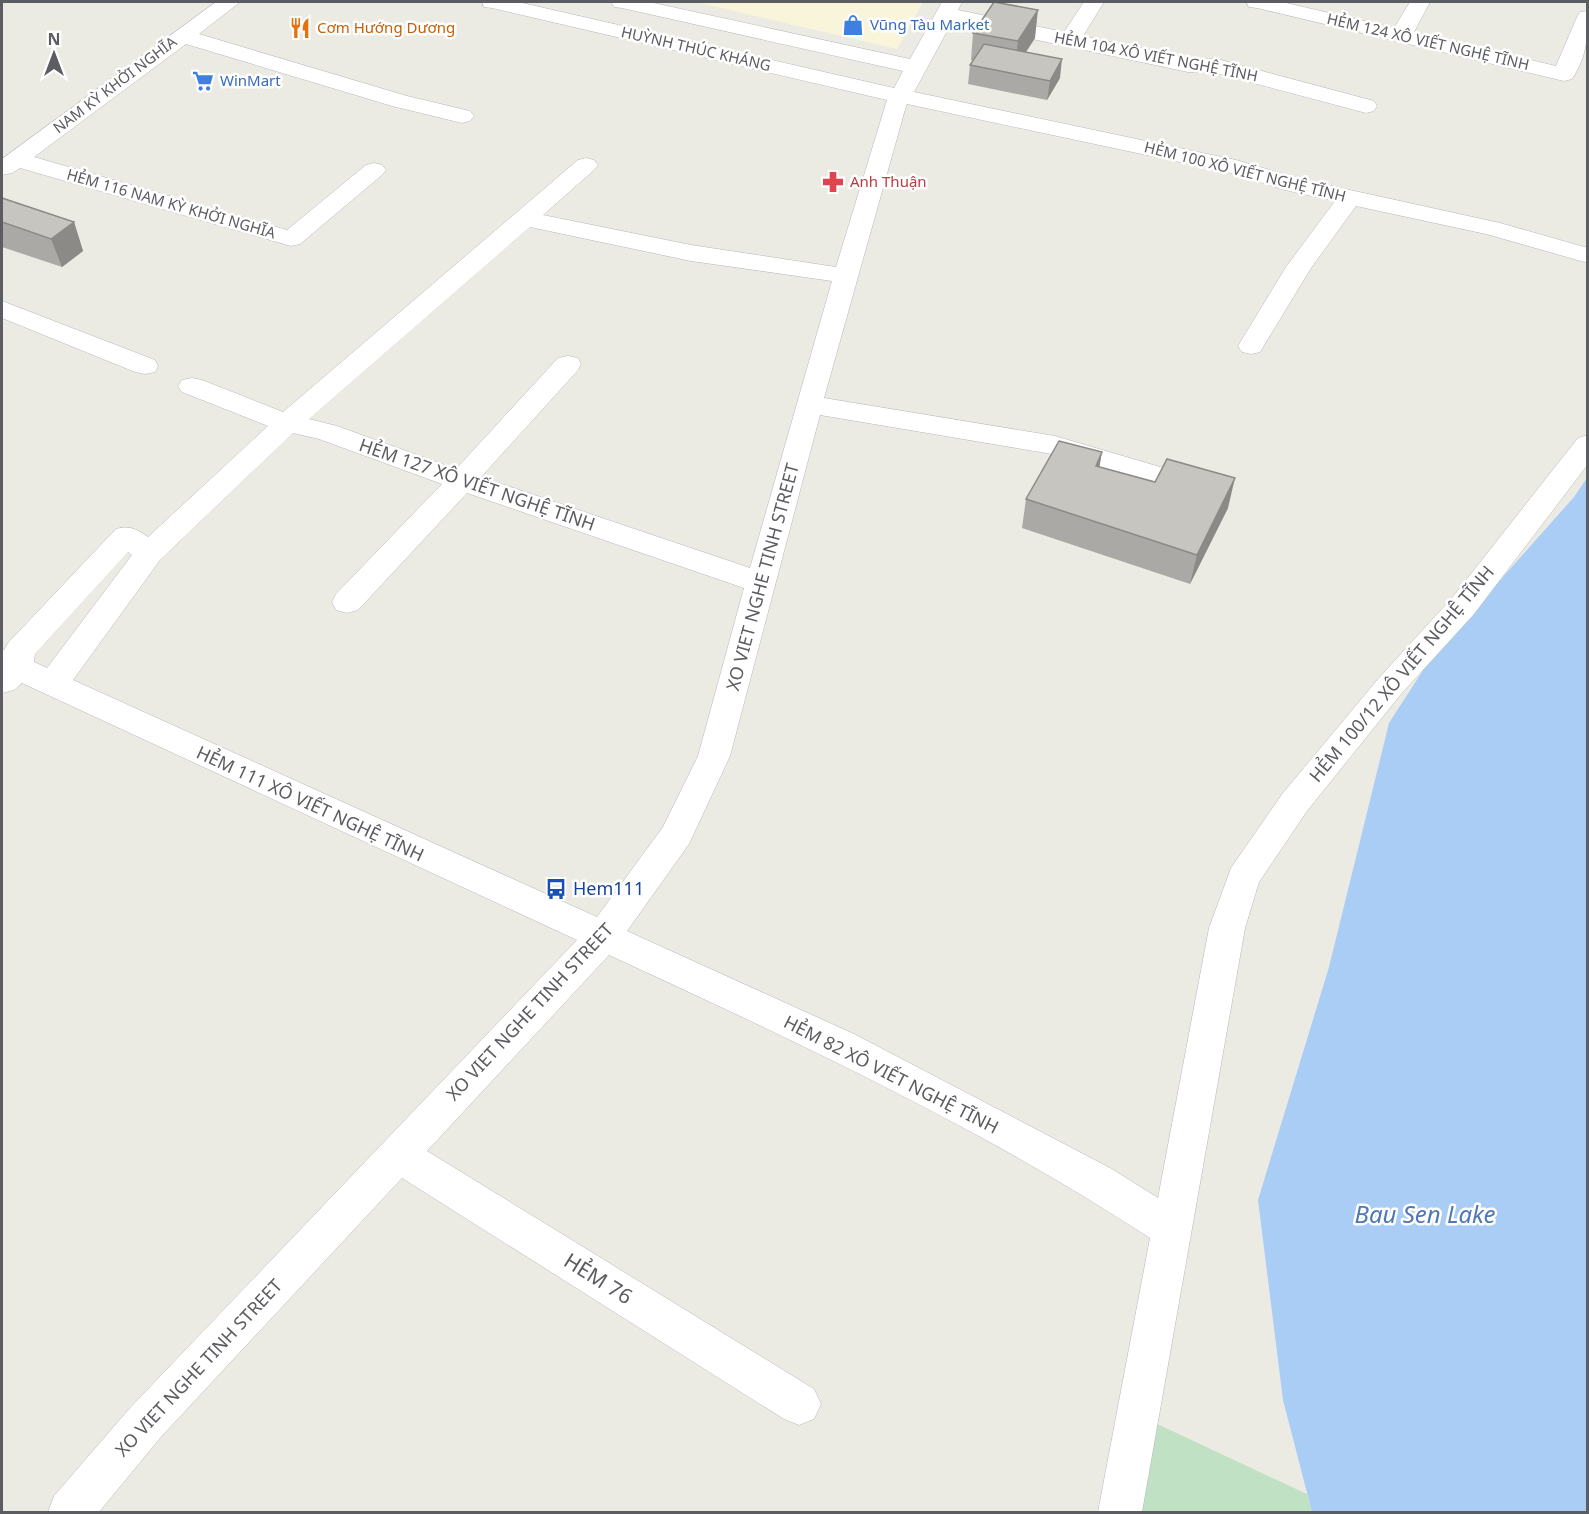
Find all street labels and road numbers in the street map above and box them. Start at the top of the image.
street label: HẺM 124 XÔ VIẾT NGHỆ TĨNH [1325,8,1531,74]
street label: HUỲNH THÚC KHÁNG [619,21,773,75]
street label: HẺM 104 XÔ VIẾT NGHỆ TĨNH [1053,26,1260,86]
street label: NAM KỲ KHỞI NGHĨA [50,33,180,137]
street label: HẺM 100 XÔ VIẾT NGHỆ TĨNH [1142,136,1348,206]
street label: HẺM 116 NAM KỲ KHỞI NGHĨA [65,164,278,243]
street label: HẺM 127 XÔ VIẾT NGHỆ TĨNH [356,432,599,536]
street label: XO VIET NGHE TINH STREET [720,460,804,693]
street label: HẺM 100/12 XÔ VIẾT NGHỆ TĨNH [1303,560,1499,787]
street label: HẺM 111 XÔ VIẾT NGHỆ TĨNH [193,740,428,866]
street label: XO VIET NGHE TINH STREET [441,917,618,1105]
street label: HẺM 82 XÔ VIẾT NGHỆ TĨNH [780,1009,1003,1139]
street label: HẺM 76 [559,1246,638,1310]
street label: XO VIET NGHE TINH STREET [110,1273,287,1461]

